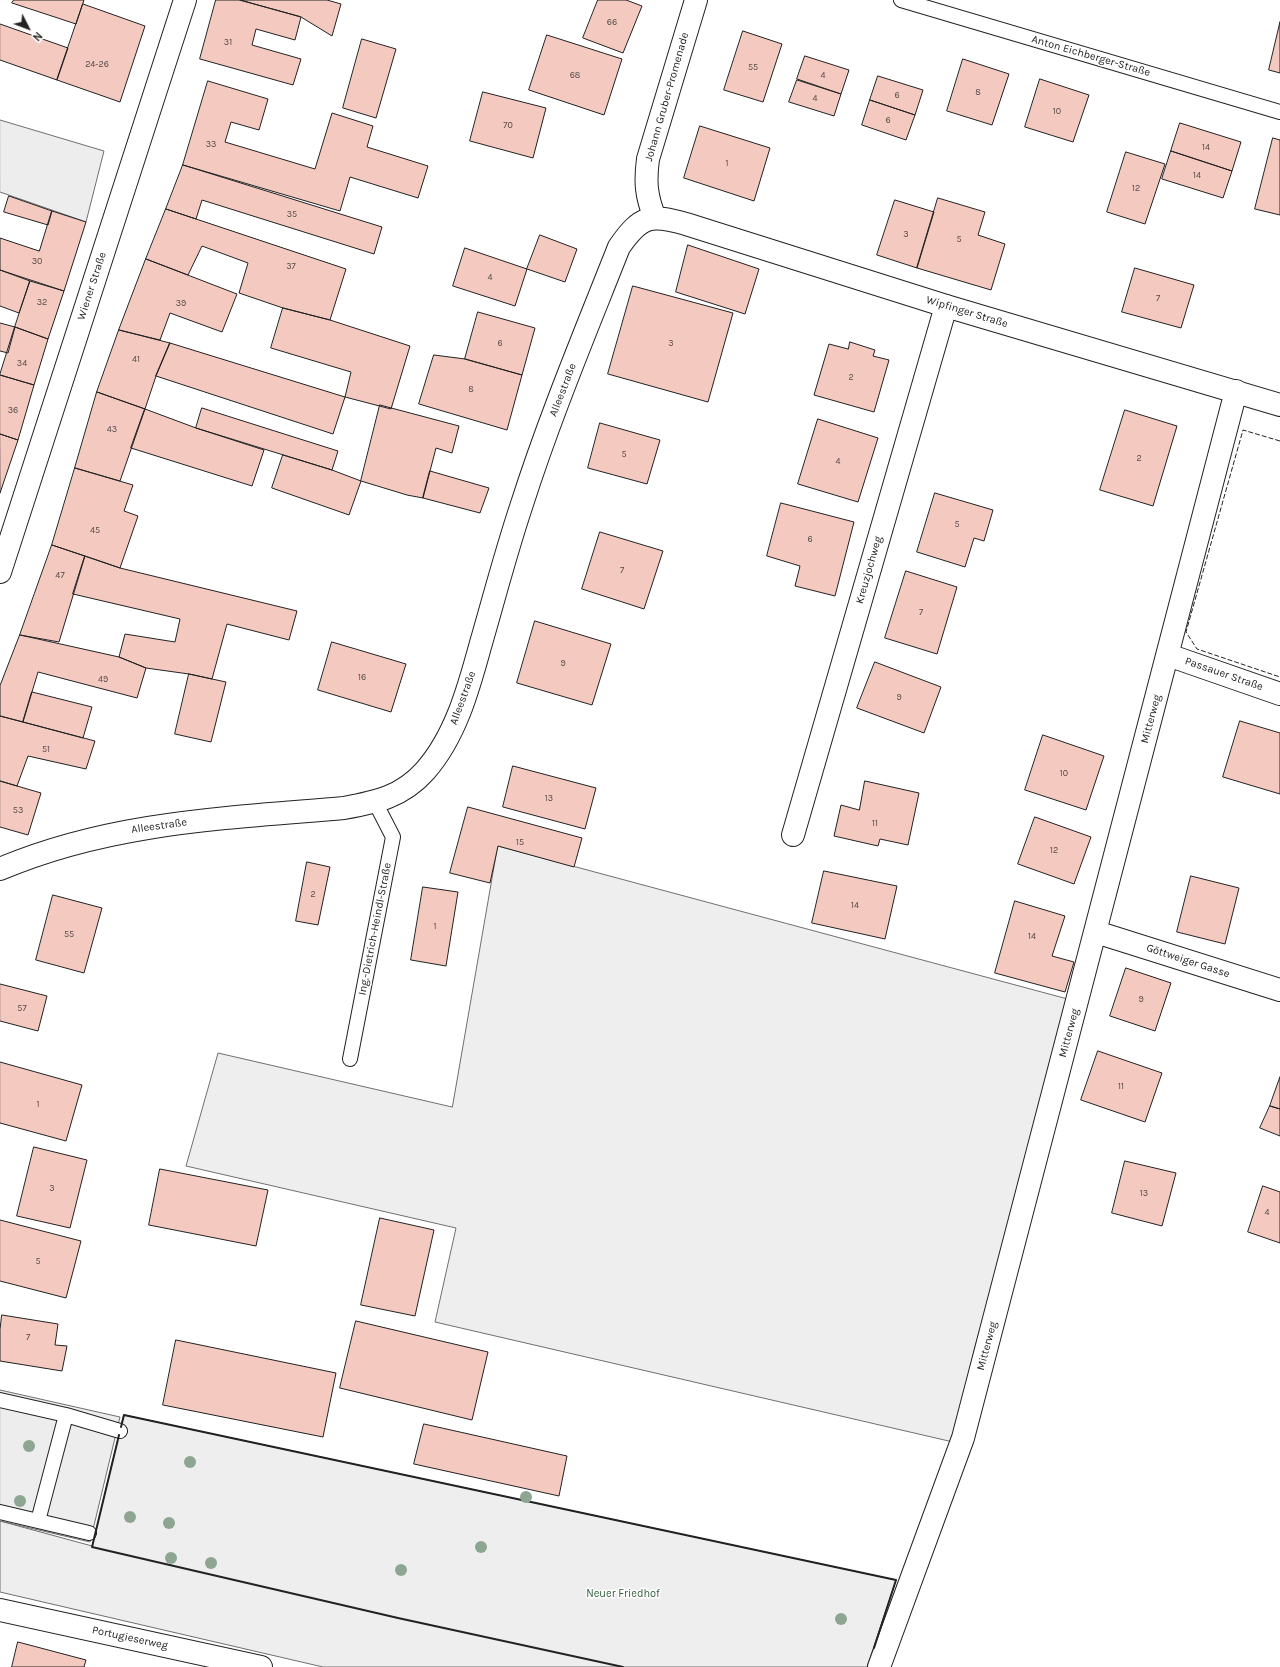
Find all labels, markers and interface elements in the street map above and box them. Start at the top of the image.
north arrow [8,8,48,48]
house number: 66 [607,17,617,27]
text: N [30,29,45,44]
street label: Johann Gruber-Promenade [642,31,692,163]
street label: Anton Eichberger-Straße [1030,33,1152,79]
house number: 31 [224,37,232,47]
house number: 24-26 [85,59,109,69]
house number: 55 [748,62,758,72]
house number: 68 [570,70,580,80]
house number: 4 [820,70,826,80]
house number: 8 [975,87,981,97]
house number: 6 [894,90,900,100]
house number: 4 [812,93,818,103]
house number: 10 [1053,106,1061,116]
house number: 6 [885,115,891,125]
house number: 70 [503,120,513,130]
house number: 33 [206,139,216,149]
house number: 14 [1202,142,1210,152]
house number: 1 [726,158,728,168]
house number: 14 [1193,170,1201,180]
house number: 12 [1132,183,1140,193]
house number: 35 [287,209,297,219]
house number: 3 [903,229,909,239]
house number: 5 [956,234,962,244]
street label: Wiener Straße [75,250,109,322]
house number: 30 [32,256,42,266]
house number: 37 [286,261,296,271]
house number: 4 [487,272,493,282]
street label: Wipfinger Straße [924,293,1010,331]
house number: 7 [1156,293,1160,303]
house number: 32 [37,297,47,307]
house number: 39 [176,298,186,308]
house number: 6 [497,338,503,348]
house number: 3 [668,338,674,348]
house number: 41 [132,354,140,364]
house number: 34 [17,358,27,368]
street label: Alleestraße [547,361,579,419]
house number: 2 [848,372,854,382]
house number: 8 [468,384,474,394]
house number: 36 [8,405,18,415]
house number: 43 [107,424,117,434]
house number: 5 [621,449,627,459]
house number: 2 [1136,453,1142,463]
house number: 4 [835,456,841,466]
house number: 5 [954,519,960,529]
house number: 45 [90,525,100,535]
house number: 6 [807,534,813,544]
street label: Kreuzjochweg [853,535,885,605]
house number: 7 [620,565,624,575]
house number: 47 [55,570,65,580]
house number: 7 [919,607,923,617]
street label: Passauer Straße [1183,654,1265,694]
house number: 9 [560,658,566,668]
street label: Alleestraße [447,669,479,727]
house number: 16 [358,672,366,682]
house number: 49 [98,674,108,684]
house number: 9 [896,692,902,702]
street label: Mitterweg [1138,693,1164,745]
house number: 51 [42,744,50,754]
house number: 10 [1060,768,1068,778]
house number: 13 [545,793,553,803]
house number: 53 [13,805,23,815]
street label: Alleestraße [130,816,188,836]
house number: 11 [872,818,878,828]
house number: 15 [516,837,524,847]
house number: 12 [1050,845,1058,855]
street label: Ing.-Dietrich-Heindl-Straße [356,861,394,997]
house number: 2 [310,889,316,899]
house number: 14 [851,900,859,910]
house number: 1 [434,921,436,931]
house number: 55 [64,929,74,939]
house number: 14 [1028,931,1036,941]
street label: Göttweiger Gasse [1145,941,1231,981]
house number: 9 [1138,994,1144,1004]
house number: 57 [17,1003,27,1013]
street label: Mitterweg [1056,1007,1082,1059]
house number: 11 [1118,1081,1124,1091]
house number: 1 [37,1099,39,1109]
house number: 3 [49,1183,55,1193]
house number: 13 [1140,1188,1148,1198]
house number: 4 [1264,1207,1270,1217]
house number: 5 [35,1256,41,1266]
street label: Mitterweg [974,1320,1000,1372]
house number: 7 [26,1332,30,1342]
park label: Neuer Friedhof [586,1587,660,1601]
street label: Portugieserweg [91,1624,169,1652]

